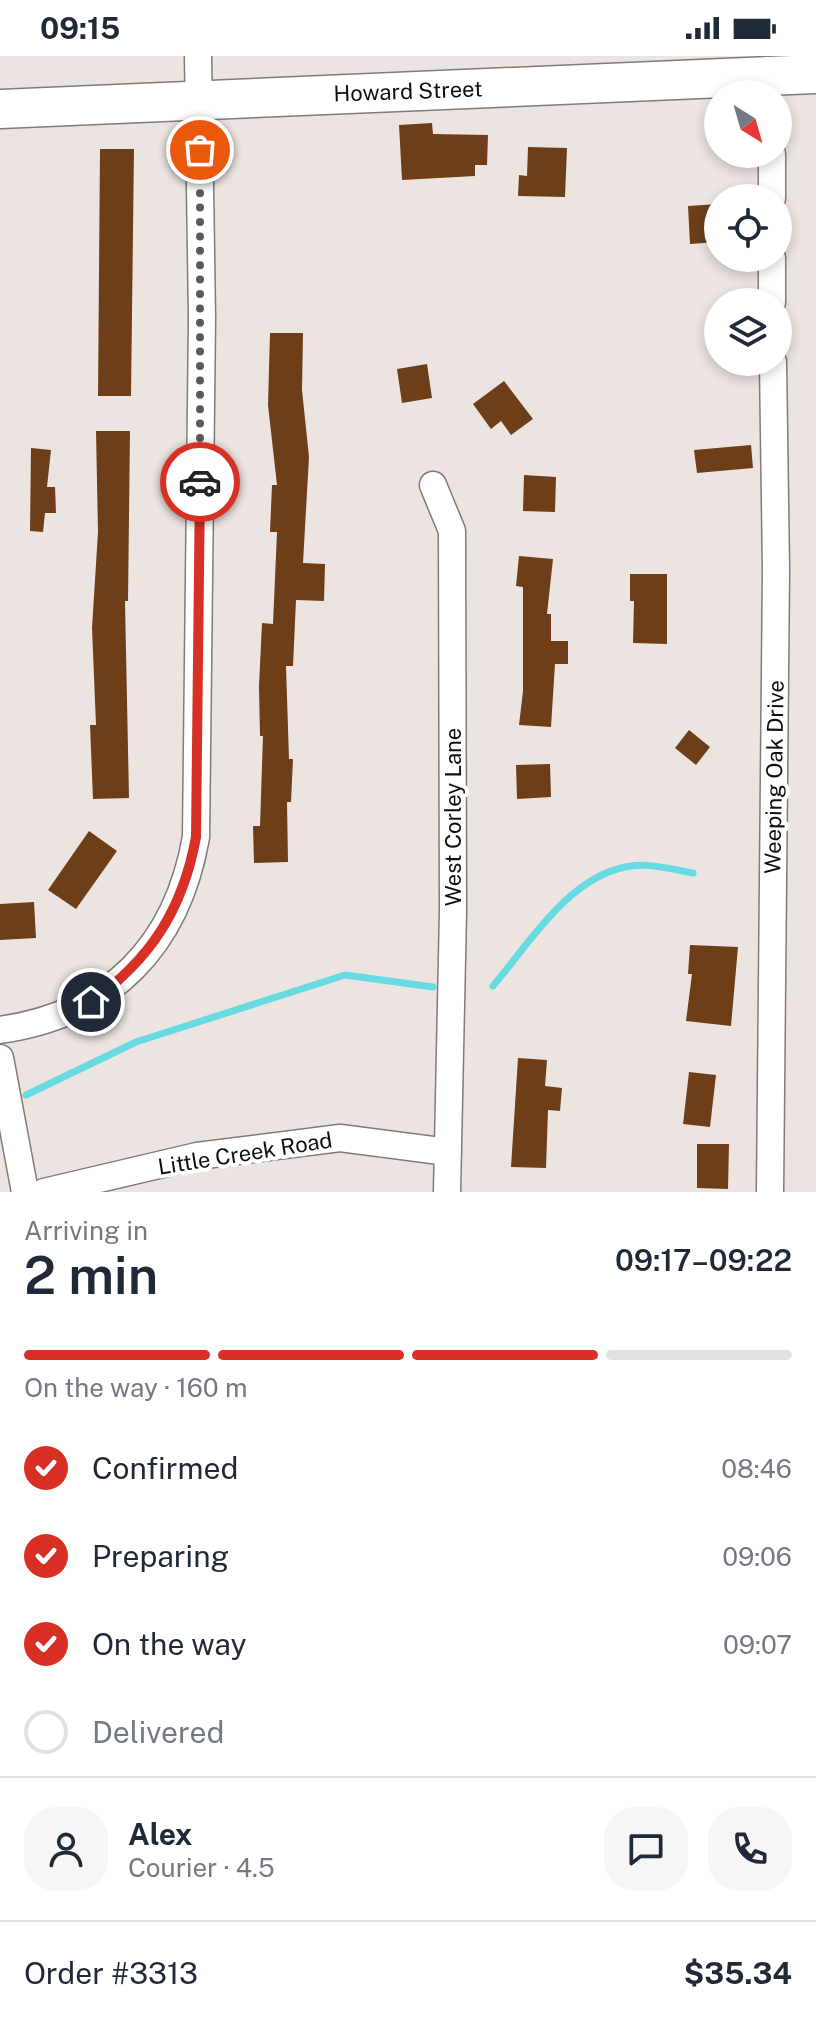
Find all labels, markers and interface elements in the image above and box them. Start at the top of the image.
text: 09:15 [40,10,120,46]
street label: Howard Street [333,75,483,107]
north arrow [704,80,792,168]
map controls [704,80,792,376]
pin [166,116,234,184]
icon: bag [178,128,222,172]
button: locate [704,184,792,272]
button: layers [704,288,792,376]
courier [160,442,240,522]
icon: car [178,460,222,504]
street label: Weeping Oak Drive [759,680,789,874]
street label: West Corley Lane [440,728,466,906]
pin [57,968,125,1036]
icon: home [69,980,113,1024]
street label: Little Creek Road [156,1126,334,1180]
text: Arriving in [24,1215,148,1246]
text: 09:17–09:22 [615,1242,792,1278]
text: 2 min [24,1245,158,1306]
text: On the way · 160 m [24,1372,248,1403]
icon: check [24,1446,68,1490]
text: Confirmed [92,1450,238,1486]
text: 08:46 [721,1453,792,1484]
icon: check [24,1534,68,1578]
text: Preparing [92,1538,229,1574]
text: 09:06 [722,1541,792,1572]
icon: check [24,1622,68,1666]
text: On the way [92,1626,246,1662]
text: 09:07 [723,1629,792,1660]
text: Delivered [92,1714,224,1750]
button: person [24,1807,108,1891]
button: chat [604,1807,688,1891]
button: phone [708,1807,792,1891]
text: Alex [128,1816,192,1852]
text: Courier · 4.5 [128,1852,275,1883]
text: Order #3313 [24,1955,198,1991]
text: $35.34 [684,1955,792,1991]

